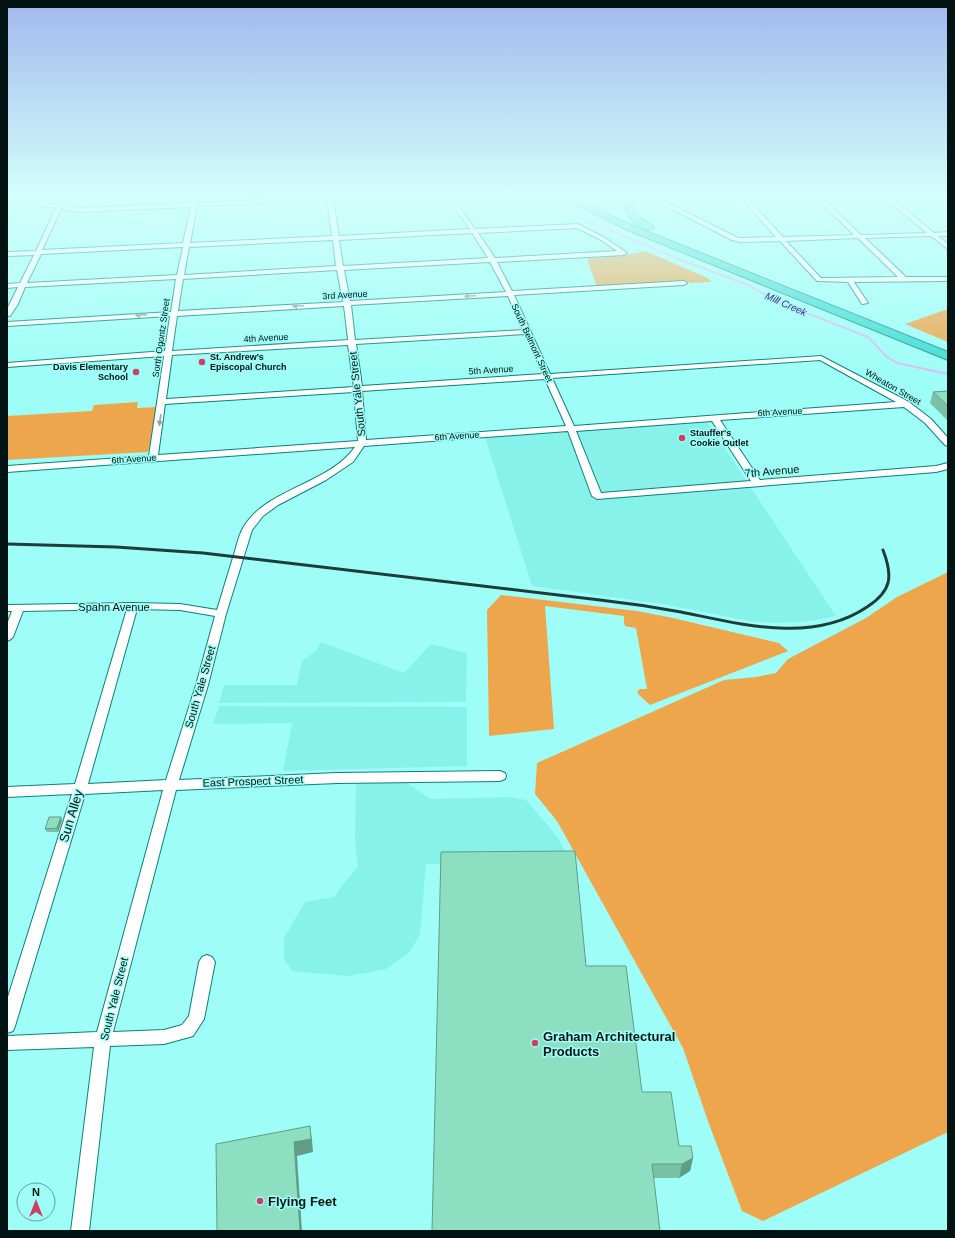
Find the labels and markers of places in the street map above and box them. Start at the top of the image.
place label: St. Andrew's Episcopal Church [210,352,287,372]
marker: St. Andrew's Episcopal Church [197,357,207,367]
place label: Davis Elementary School [53,362,128,382]
marker: Davis Elementary School [131,367,141,377]
place label: Stauffer's Cookie Outlet [690,428,749,448]
marker: Stauffer's Cookie Outlet [677,433,687,443]
place label: Graham Architectural Products [543,1029,675,1059]
marker: Graham Architectural Products [530,1038,540,1048]
place label: Flying Feet [268,1194,337,1209]
marker: Flying Feet [255,1196,265,1206]

